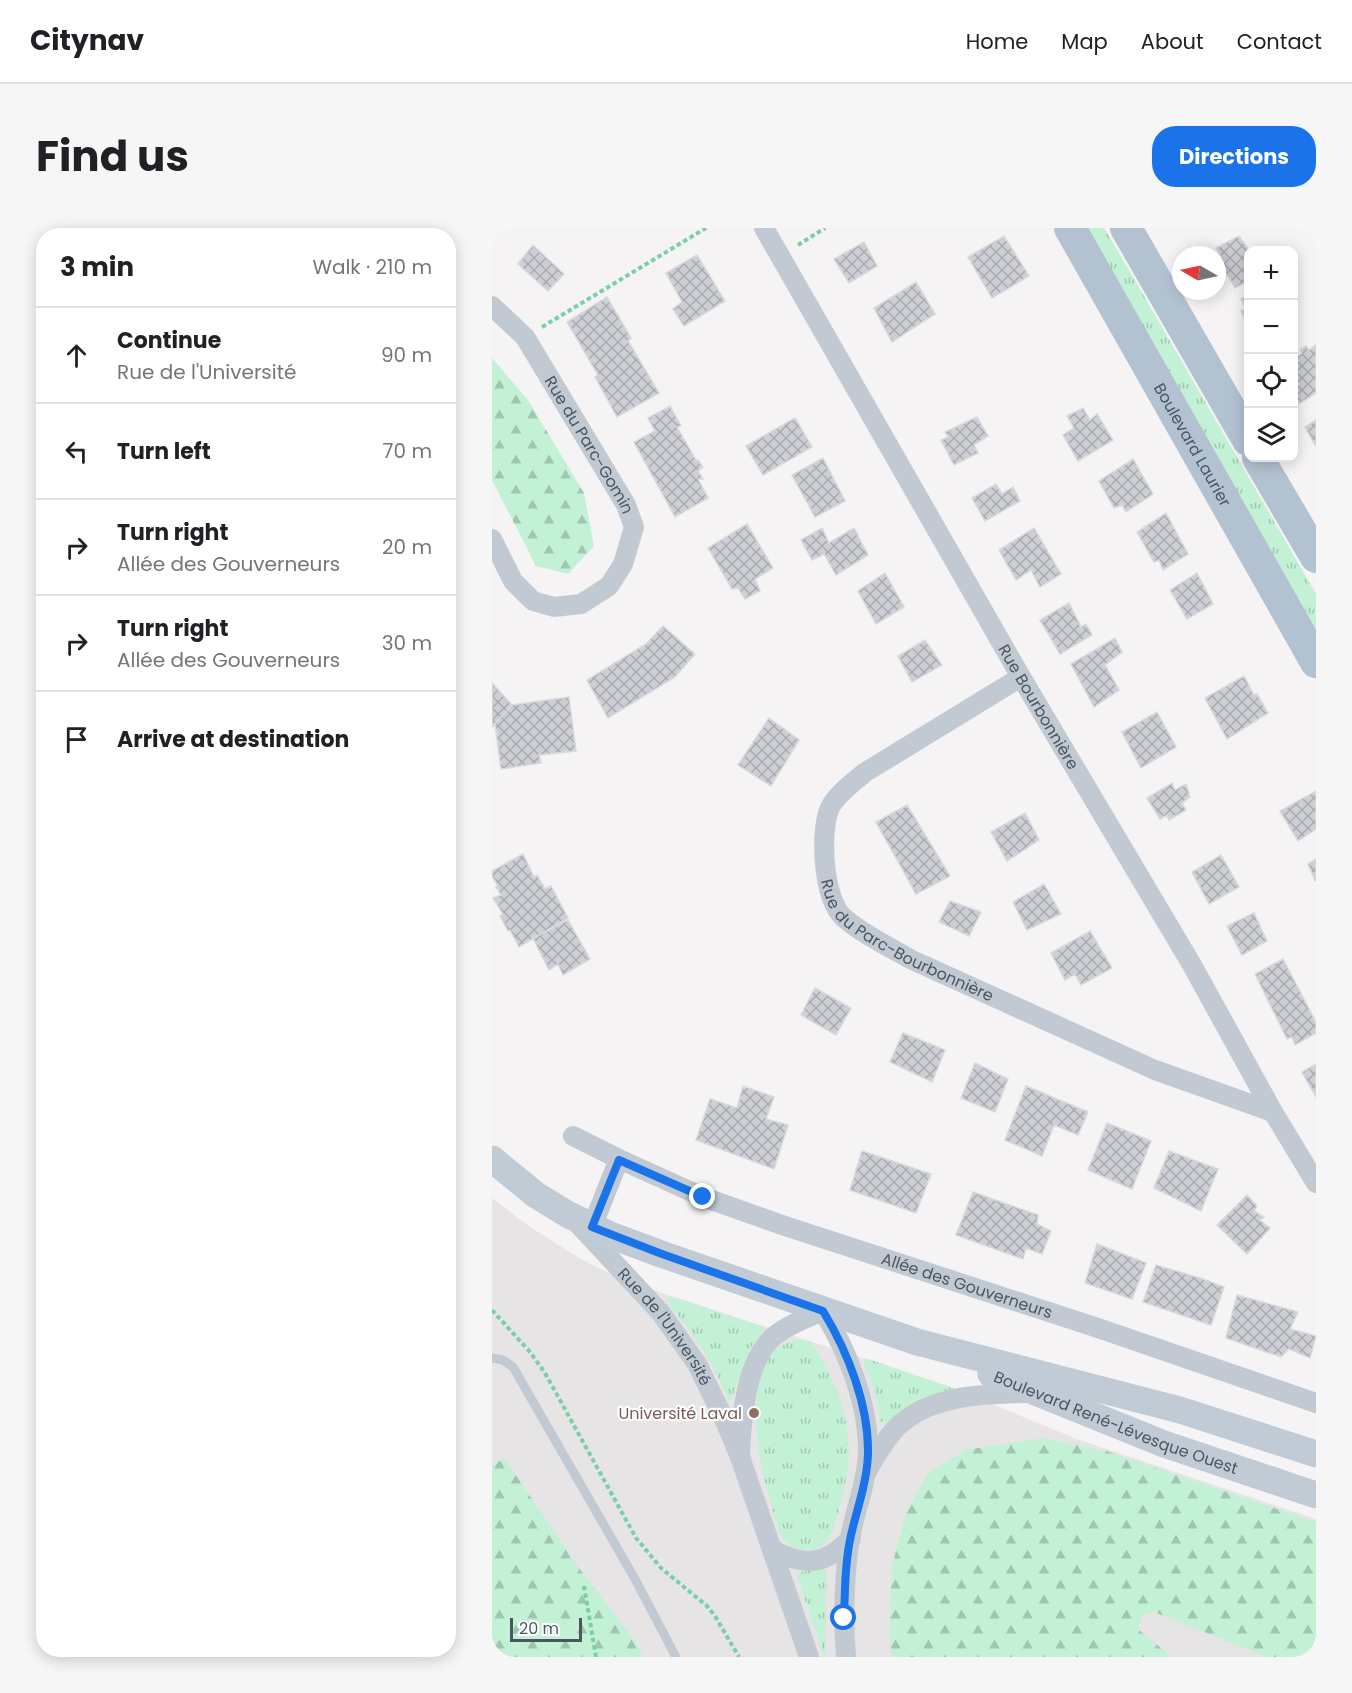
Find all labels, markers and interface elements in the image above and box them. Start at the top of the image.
text: Citynav [30,21,144,60]
text: Home [966,27,1028,56]
text: Map [1061,27,1108,56]
text: About [1141,27,1204,56]
text: Contact [1237,27,1322,56]
button: Directions [1152,126,1316,187]
text: Find us [36,127,189,186]
north arrow [1172,246,1226,300]
map controls [1244,246,1298,462]
button: + [1244,246,1298,300]
text: 3 min [60,249,134,285]
text: Walk · 210 m [312,253,432,281]
button: − [1244,300,1298,354]
text: Continue [117,325,221,356]
icon: ahead [60,339,93,372]
text: 90 m [381,341,432,369]
button: locate [1244,354,1298,408]
text: Rue de l'Université [117,358,296,386]
street label: Rue du Parc-Gomin [539,371,640,517]
street label: Boulevard Laurier [1149,379,1237,511]
button: layers [1244,408,1298,462]
icon: left [60,435,93,468]
text: Turn left [117,436,211,467]
text: 70 m [383,437,432,465]
text: Turn right [117,517,228,548]
icon: right [60,531,93,564]
text: 20 m [382,533,432,561]
text: Allée des Gouverneurs [117,550,340,578]
text: Turn right [117,613,228,644]
icon: right [60,627,93,660]
text: 30 m [382,629,432,657]
street label: Rue Bourbonnière [993,640,1085,774]
text: Allée des Gouverneurs [117,646,340,674]
icon: arrive [60,723,93,756]
text: Arrive at destination [117,724,349,755]
street label: Rue du Parc-Bourbonnière [816,877,998,1007]
route end [689,1183,715,1209]
street label: Allée des Gouverneurs [878,1247,1056,1324]
street label: Rue de l'Université [613,1262,717,1390]
street label: Boulevard René-Lévesque Ouest [990,1365,1241,1480]
place label: Université Laval [618,1402,742,1425]
marker: Université Laval [747,1406,761,1420]
route start [830,1604,856,1630]
scale bar [510,1615,582,1642]
text: 20 m [519,1617,559,1640]

